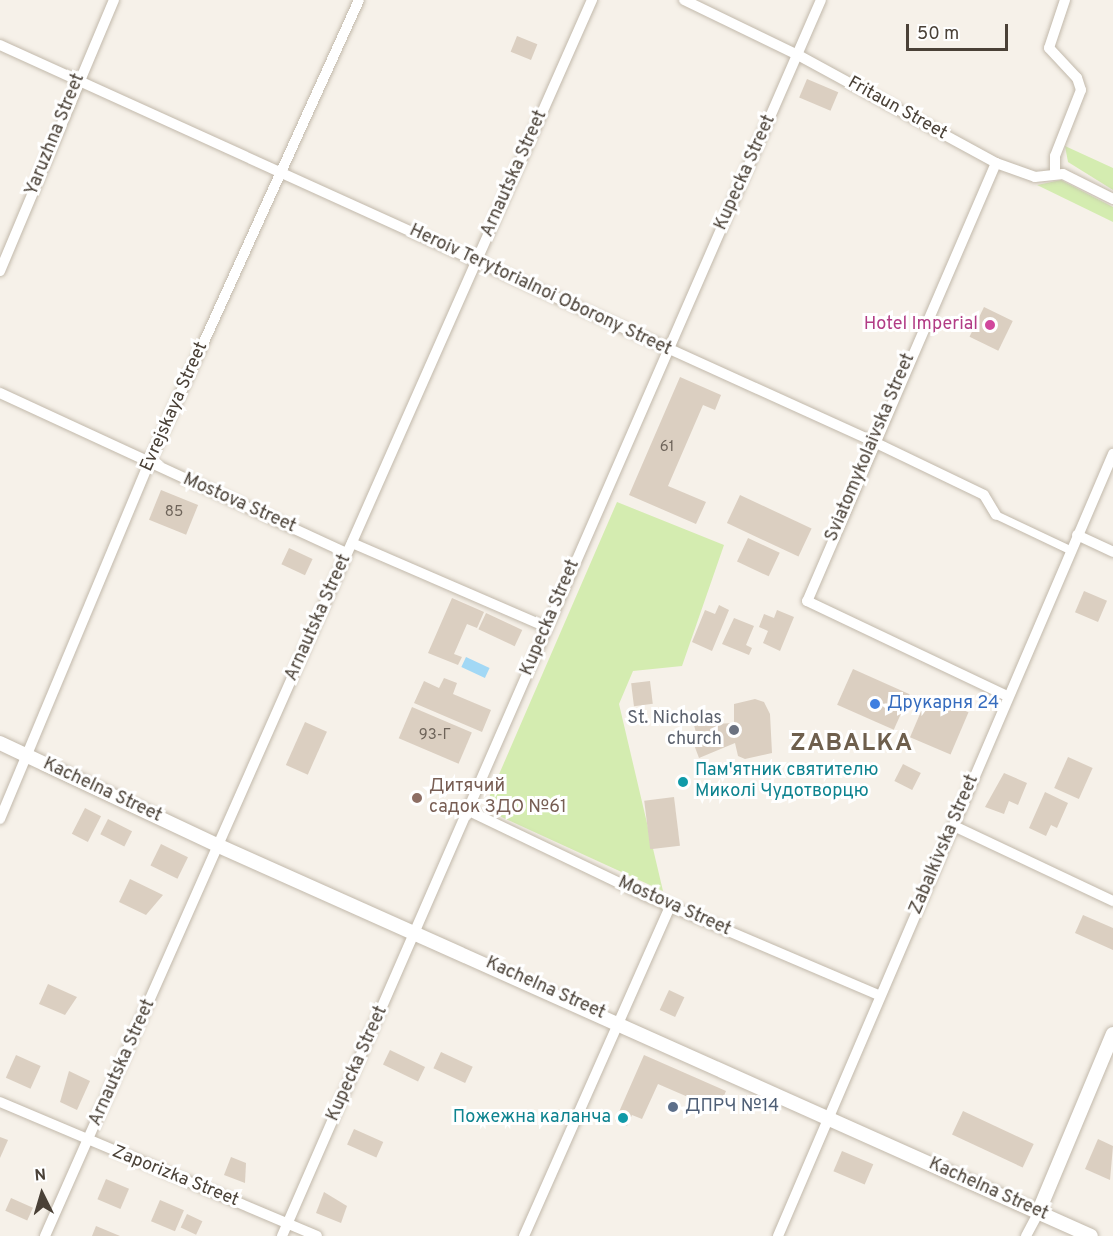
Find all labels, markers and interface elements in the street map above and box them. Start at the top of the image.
scale bar [909,12,1011,50]
text: 50 m [917,23,959,46]
street label: Yaruzhna Street [22,71,90,199]
street label: Fritaun Street [843,73,951,145]
street label: Arnautska Street [477,107,553,241]
street label: Kupecka Street [711,112,781,234]
street label: Heroiv Terytorialnoi Oborony Street [405,220,675,362]
place label: Hotel Imperial [864,314,978,336]
marker: Hotel Imperial [983,318,997,332]
street label: Evrejskaya Street [137,339,213,475]
street label: Sviatomykolaivska Street [822,351,920,545]
house number: 61 [660,439,674,457]
street label: Mostova Street [179,469,299,539]
house number: 85 [165,504,183,522]
street label: Arnautska Street [281,551,357,685]
street label: Kupecka Street [517,557,585,679]
place label: Друкарня 24 [887,693,999,715]
marker: Друкарня 24 [868,697,882,711]
place label: St. Nicholas church [627,709,722,752]
marker: St. Nicholas church [727,723,741,737]
house number: 93-Г [419,727,451,745]
district label: ZABALKA [790,731,914,759]
street label: Kachelna Street [39,754,165,828]
place label: Пам'ятник святителю Миколі Чудотворцю [695,761,879,804]
street label: Zabalkivska Street [906,772,984,918]
marker: Пам'ятник святителю Миколі Чудотворцю [676,775,690,789]
place label: Дитячий садок ЗДО №61 [429,777,567,820]
marker: Дитячий садок ЗДО №61 [410,791,424,805]
street label: Mostova Street [614,872,734,942]
street label: Kachelna Street [482,953,608,1025]
street label: Arnautska Street [85,996,161,1130]
street label: Kupecka Street [323,1003,393,1125]
place label: ДПРЧ №14 [685,1096,779,1118]
marker: ДПРЧ №14 [666,1100,680,1114]
place label: Пожежна каланча [453,1107,611,1129]
marker: Пожежна каланча [616,1111,630,1125]
street label: Zaporizka Street [108,1142,242,1212]
street label: Kachelna Street [925,1154,1051,1226]
north arrow [12,1164,72,1224]
text: N [34,1166,47,1187]

